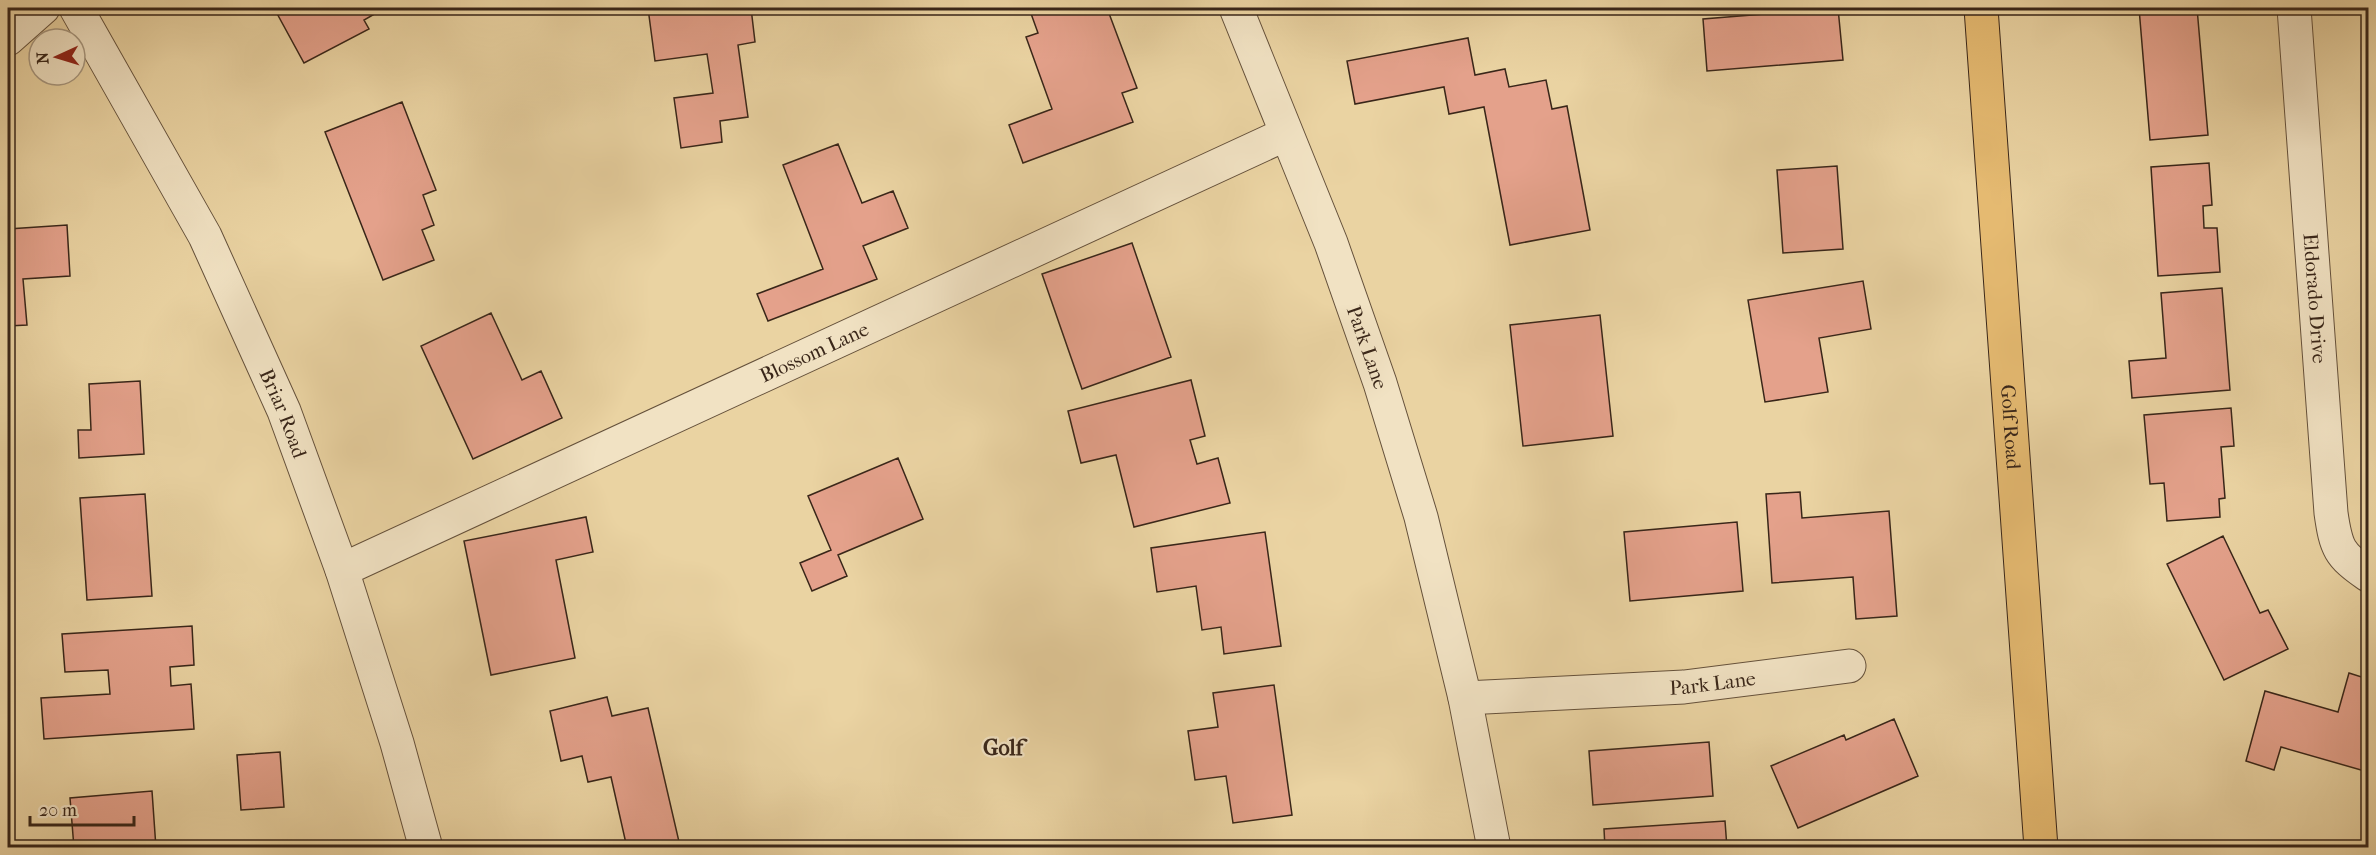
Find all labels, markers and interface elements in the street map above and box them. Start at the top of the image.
north arrow [27,27,87,87]
text: N [33,50,52,65]
street label: Eldorado Drive [2299,232,2331,364]
street label: Park Lane [1342,303,1392,392]
street label: Blossom Lane [756,317,872,387]
street label: Briar Road [255,365,312,462]
street label: Golf Road [1996,384,2025,471]
street label: Park Lane [1669,667,1757,700]
district label: Golf [983,735,1028,761]
scale bar [30,789,134,827]
text: 20 m [39,800,77,821]

